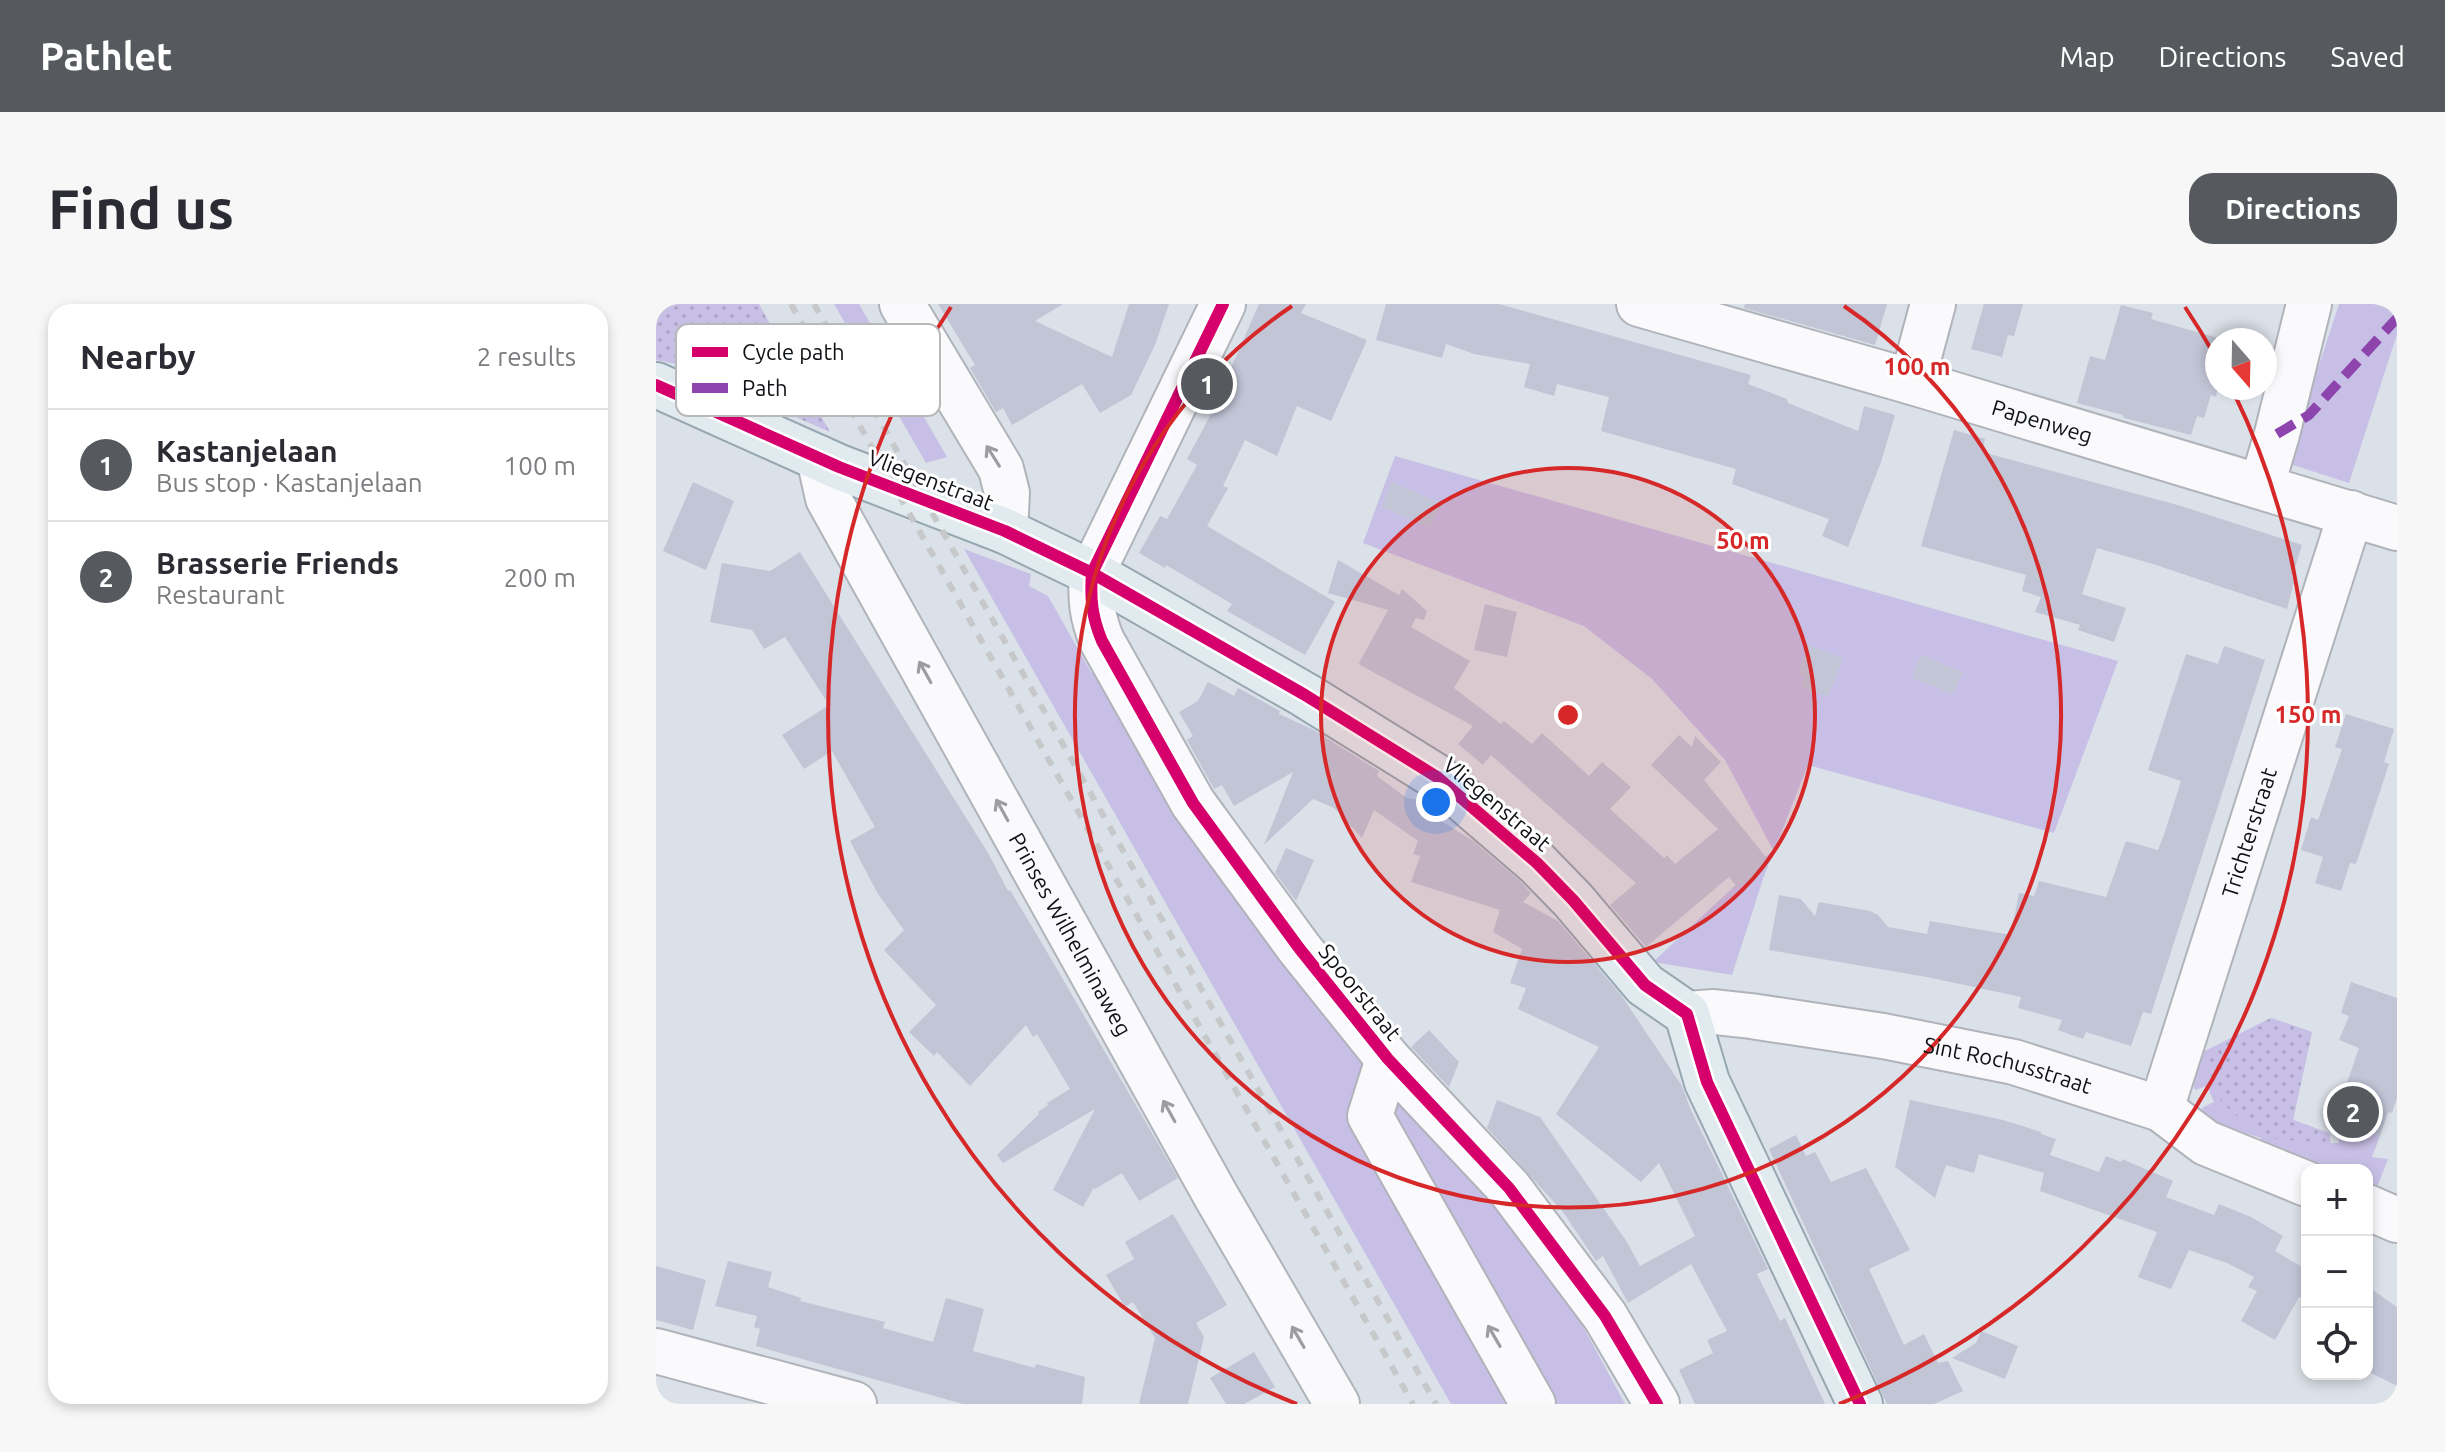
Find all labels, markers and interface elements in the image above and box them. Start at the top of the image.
text: Pathlet [40,35,172,77]
text: Map [2059,41,2115,72]
text: Directions [2159,41,2286,72]
text: Saved [2330,41,2405,72]
button: Directions [2189,173,2397,244]
text: Find us [48,177,234,240]
legend [676,324,940,416]
north arrow [2205,328,2277,400]
text: Nearby [80,337,195,375]
text: Cycle path [742,339,845,364]
text: 2 results [477,342,576,371]
text: 100 m [1884,353,1950,380]
pin: 1 [1181,354,1233,414]
text: Path [742,375,787,400]
street label: Papenweg [1989,394,2096,448]
text: Kastanjelaan [156,434,338,468]
street label: Vliegenstraat [865,444,998,515]
one-way arrow [985,445,1001,468]
text: 1 [99,451,113,480]
text: 100 m [504,451,576,480]
text: Bus stop · Kastanjelaan [156,468,423,497]
text: 50 m [1716,527,1770,554]
text: Brasserie Friends [156,546,399,580]
text: 2 [99,563,113,592]
text: 200 m [504,563,576,592]
text: Restaurant [156,580,284,609]
one-way arrow [917,661,932,685]
centre of rings [1554,701,1582,729]
text: 150 m [2275,701,2341,728]
street label: Vliegenstraat [1439,752,1556,856]
street label: Trichterstraat [2216,764,2281,901]
your location [1416,782,1456,822]
one-way arrow [993,799,1009,823]
street label: Prinses Wilhelminaweg [1005,828,1137,1040]
street label: Spoorstraat [1314,939,1407,1045]
street label: Sint Rochusstraat [1922,1031,2095,1098]
pin: 2 [2327,1082,2379,1142]
one-way arrow [1161,1100,1177,1123]
map controls [2301,1164,2373,1380]
button: + [2301,1164,2373,1236]
button: − [2301,1236,2373,1308]
button: locate [2301,1308,2373,1380]
one-way arrow [1486,1325,1502,1348]
one-way arrow [1290,1326,1306,1349]

